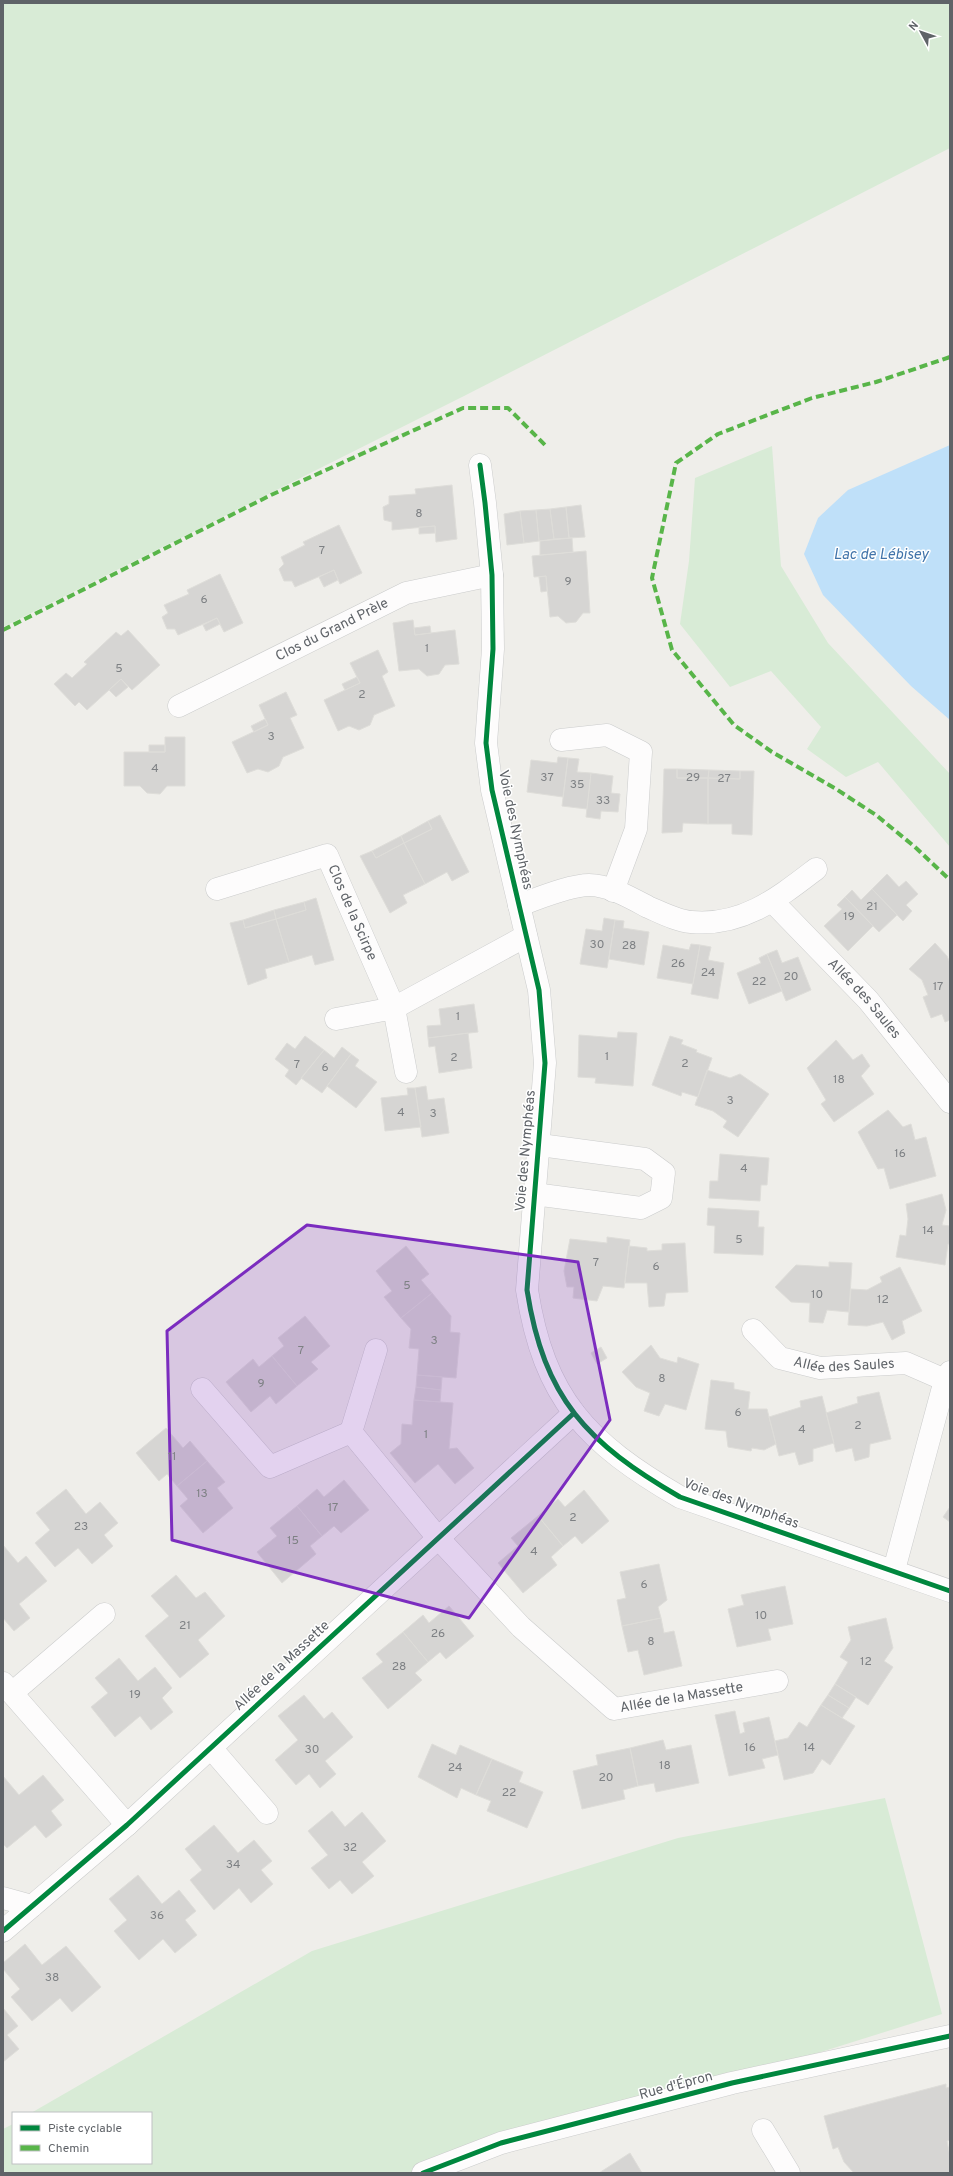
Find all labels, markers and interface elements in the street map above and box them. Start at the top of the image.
north arrow [901,12,941,52]
text: N [906,19,922,34]
house number: 8 [415,506,423,522]
house number: 7 [319,543,325,559]
water label: Lac de Lébisey [833,546,930,565]
house number: 9 [564,574,572,590]
house number: 6 [200,592,208,608]
street label: Clos du Grand Prèle [273,595,391,665]
house number: 1 [425,641,429,657]
house number: 5 [115,661,123,677]
house number: 2 [358,687,366,703]
house number: 3 [267,729,275,745]
house number: 4 [151,761,159,777]
street label: Voie des Nymphéas [494,769,536,891]
house number: 37 [540,770,554,786]
house number: 29 [686,770,700,786]
house number: 27 [717,771,731,787]
house number: 35 [570,777,584,793]
house number: 33 [596,793,610,809]
street label: Clos de la Scirpe [324,862,381,963]
house number: 21 [866,899,878,915]
house number: 19 [843,909,855,925]
house number: 30 [590,937,604,953]
house number: 28 [622,938,636,954]
street label: Allée des Saules [824,955,904,1042]
house number: 26 [671,956,685,972]
house number: 24 [701,965,715,981]
house number: 20 [783,969,799,985]
house number: 22 [752,974,766,990]
house number: 17 [933,979,943,995]
house number: 1 [456,1009,460,1025]
house number: 1 [605,1049,609,1065]
house number: 2 [450,1050,458,1066]
house number: 2 [681,1056,689,1072]
house number: 7 [294,1057,300,1073]
house number: 6 [321,1060,329,1076]
house number: 18 [833,1072,845,1088]
street label: Voie des Nymphéas [512,1089,540,1213]
house number: 3 [726,1093,734,1109]
house number: 4 [397,1105,405,1121]
house number: 3 [429,1106,437,1122]
house number: 16 [894,1146,906,1162]
house number: 4 [740,1161,748,1177]
house number: 14 [922,1223,934,1239]
house number: 5 [735,1232,743,1248]
house number: 7 [593,1255,599,1271]
house number: 6 [652,1259,660,1275]
house number: 5 [403,1278,411,1294]
house number: 10 [811,1287,823,1303]
house number: 12 [877,1292,889,1308]
house number: 3 [430,1333,438,1349]
house number: 7 [298,1343,304,1359]
street label: Allée des Saules [792,1353,895,1377]
house number: 8 [658,1371,666,1387]
house number: 9 [257,1376,265,1392]
house number: 6 [734,1405,742,1421]
house number: 2 [854,1418,862,1434]
house number: 4 [798,1422,806,1438]
house number: 1 [424,1427,428,1443]
house number: 11 [168,1449,176,1465]
street label: Voie des Nymphéas [681,1475,801,1533]
house number: 13 [196,1486,208,1502]
house number: 17 [328,1500,338,1516]
house number: 2 [569,1510,577,1526]
house number: 23 [74,1519,88,1535]
house number: 15 [287,1533,299,1549]
house number: 4 [530,1544,538,1560]
house number: 6 [640,1577,648,1593]
house number: 10 [755,1608,767,1624]
street label: Allée de la Massette [231,1617,333,1715]
house number: 21 [179,1618,191,1634]
house number: 26 [431,1626,445,1642]
house number: 8 [647,1634,655,1650]
house number: 12 [860,1654,872,1670]
house number: 28 [392,1659,406,1675]
street label: Allée de la Massette [619,1678,744,1716]
house number: 19 [129,1687,141,1703]
house number: 16 [744,1740,756,1756]
house number: 14 [803,1740,815,1756]
house number: 30 [305,1742,319,1758]
house number: 18 [659,1758,671,1774]
house number: 24 [448,1760,462,1776]
house number: 20 [598,1770,614,1786]
house number: 22 [502,1785,516,1801]
house number: 32 [343,1840,357,1856]
house number: 34 [226,1857,240,1873]
house number: 36 [150,1908,164,1924]
house number: 38 [45,1970,59,1986]
street label: Rue d'Épron [637,2067,715,2104]
legend [12,2112,152,2164]
text: Piste cyclable [48,2121,122,2137]
text: Chemin [48,2141,89,2157]

